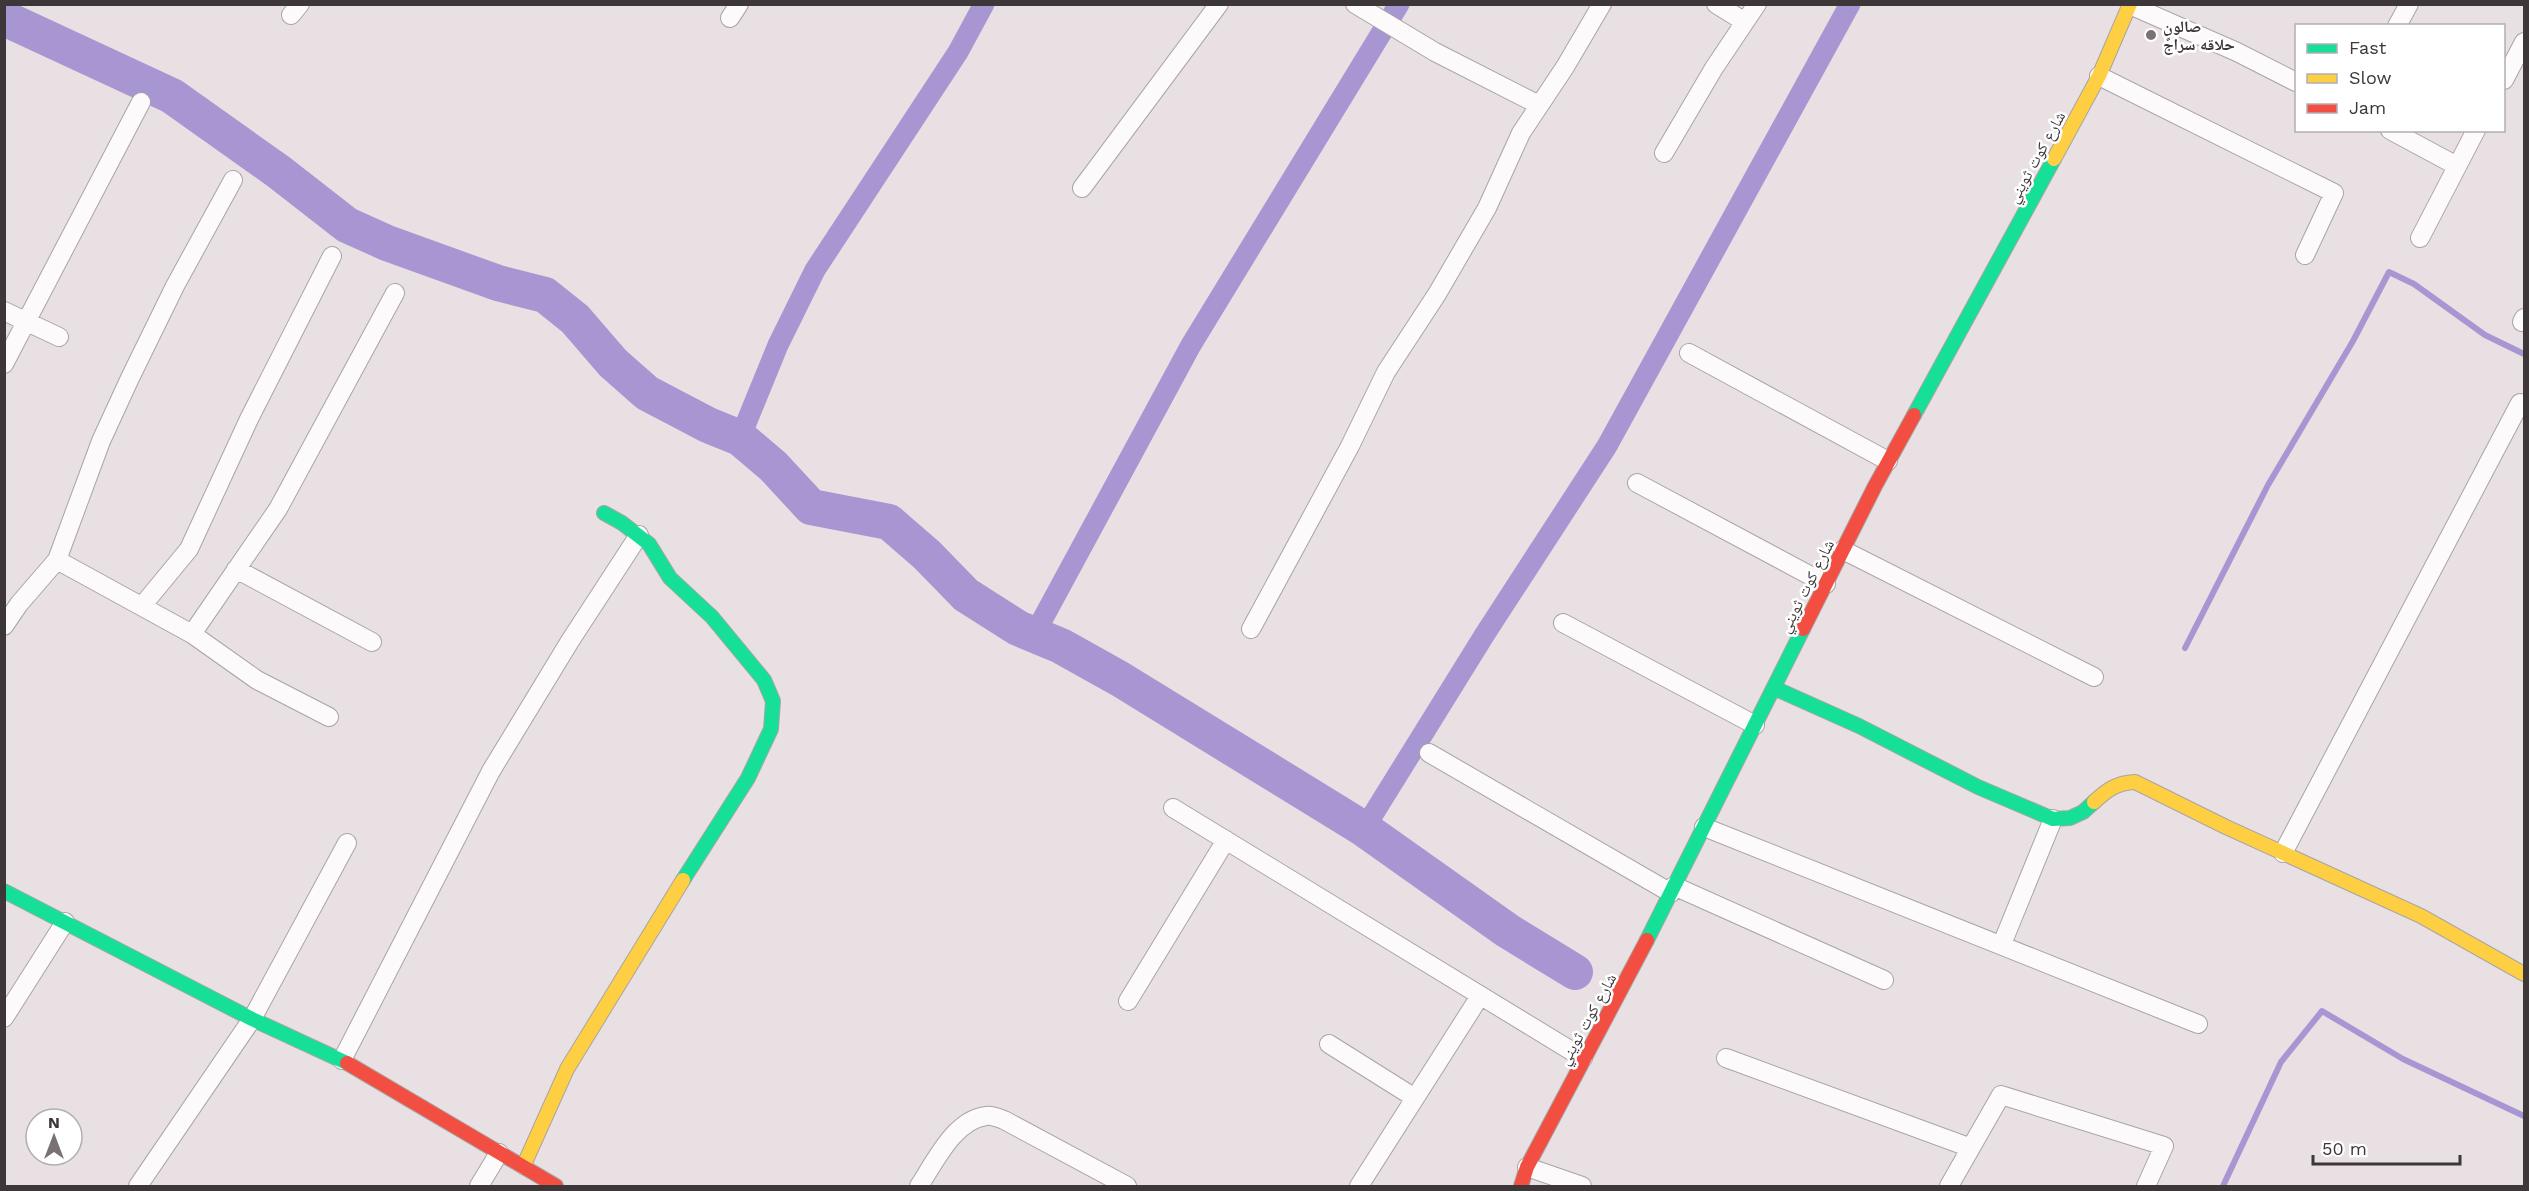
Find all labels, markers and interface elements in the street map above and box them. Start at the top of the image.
place label: صالون حلاقه سراجً [2163,17,2235,55]
legend [2295,24,2505,132]
marker: صالون حلاقه سراجً [2144,28,2158,42]
text: Fast [2349,37,2387,58]
text: Slow [2349,67,2392,88]
text: Jam [2349,97,2386,118]
street label: شارع كوت ثويني [2003,108,2072,208]
street label: شارع كوت ثويني [1775,537,1841,637]
street label: شارع كوت ثويني [1554,970,1623,1070]
north arrow [24,1107,84,1167]
text: N [48,1113,60,1132]
scale bar [2313,1128,2460,1166]
text: 50 m [2322,1138,2367,1159]

